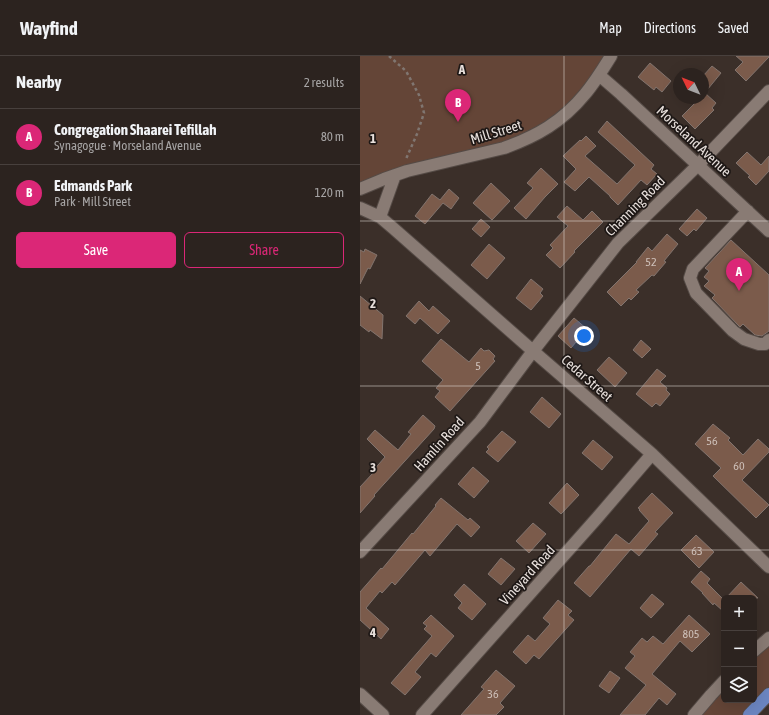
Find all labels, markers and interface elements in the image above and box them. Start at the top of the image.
text: Wayfind [20,17,78,39]
text: Map [599,20,622,36]
text: Directions [644,20,696,36]
text: Saved [718,20,749,36]
text: A [458,62,466,77]
north arrow [673,68,709,104]
text: Nearby [16,72,62,92]
text: 2 results [304,75,344,90]
pin: B [445,89,471,122]
street label: Morseland Avenue [654,103,734,179]
street label: Mill Street [468,117,524,147]
text: Congregation Shaarei Tefillah [54,121,217,138]
text: A [26,129,32,144]
text: 80 m [321,129,344,144]
text: 1 [370,131,376,146]
text: Synagogue · Morseland Avenue [54,138,201,153]
street label: Channing Road [602,173,668,239]
text: Edmands Park [54,177,132,194]
text: B [26,185,32,200]
text: 120 m [315,185,344,200]
text: Park · Mill Street [54,194,131,209]
button: Save [16,232,176,268]
button: Share [184,232,344,268]
house number: 52 [645,255,657,269]
pin: A [726,258,752,291]
text: 2 [370,296,376,311]
your location [574,326,594,346]
street label: Cedar Street [558,351,616,405]
house number: 5 [475,359,481,373]
street label: Hamlin Road [411,414,467,474]
house number: 56 [706,434,718,448]
house number: 60 [733,459,745,473]
text: 3 [370,460,376,475]
street label: Vineyard Road [496,542,558,608]
house number: 63 [691,544,703,558]
map controls [721,595,757,703]
button: + [721,595,757,631]
text: 4 [369,625,376,640]
house number: 805 [683,627,699,641]
button: − [721,631,757,667]
button: layers [721,667,757,703]
house number: 36 [487,687,499,701]

